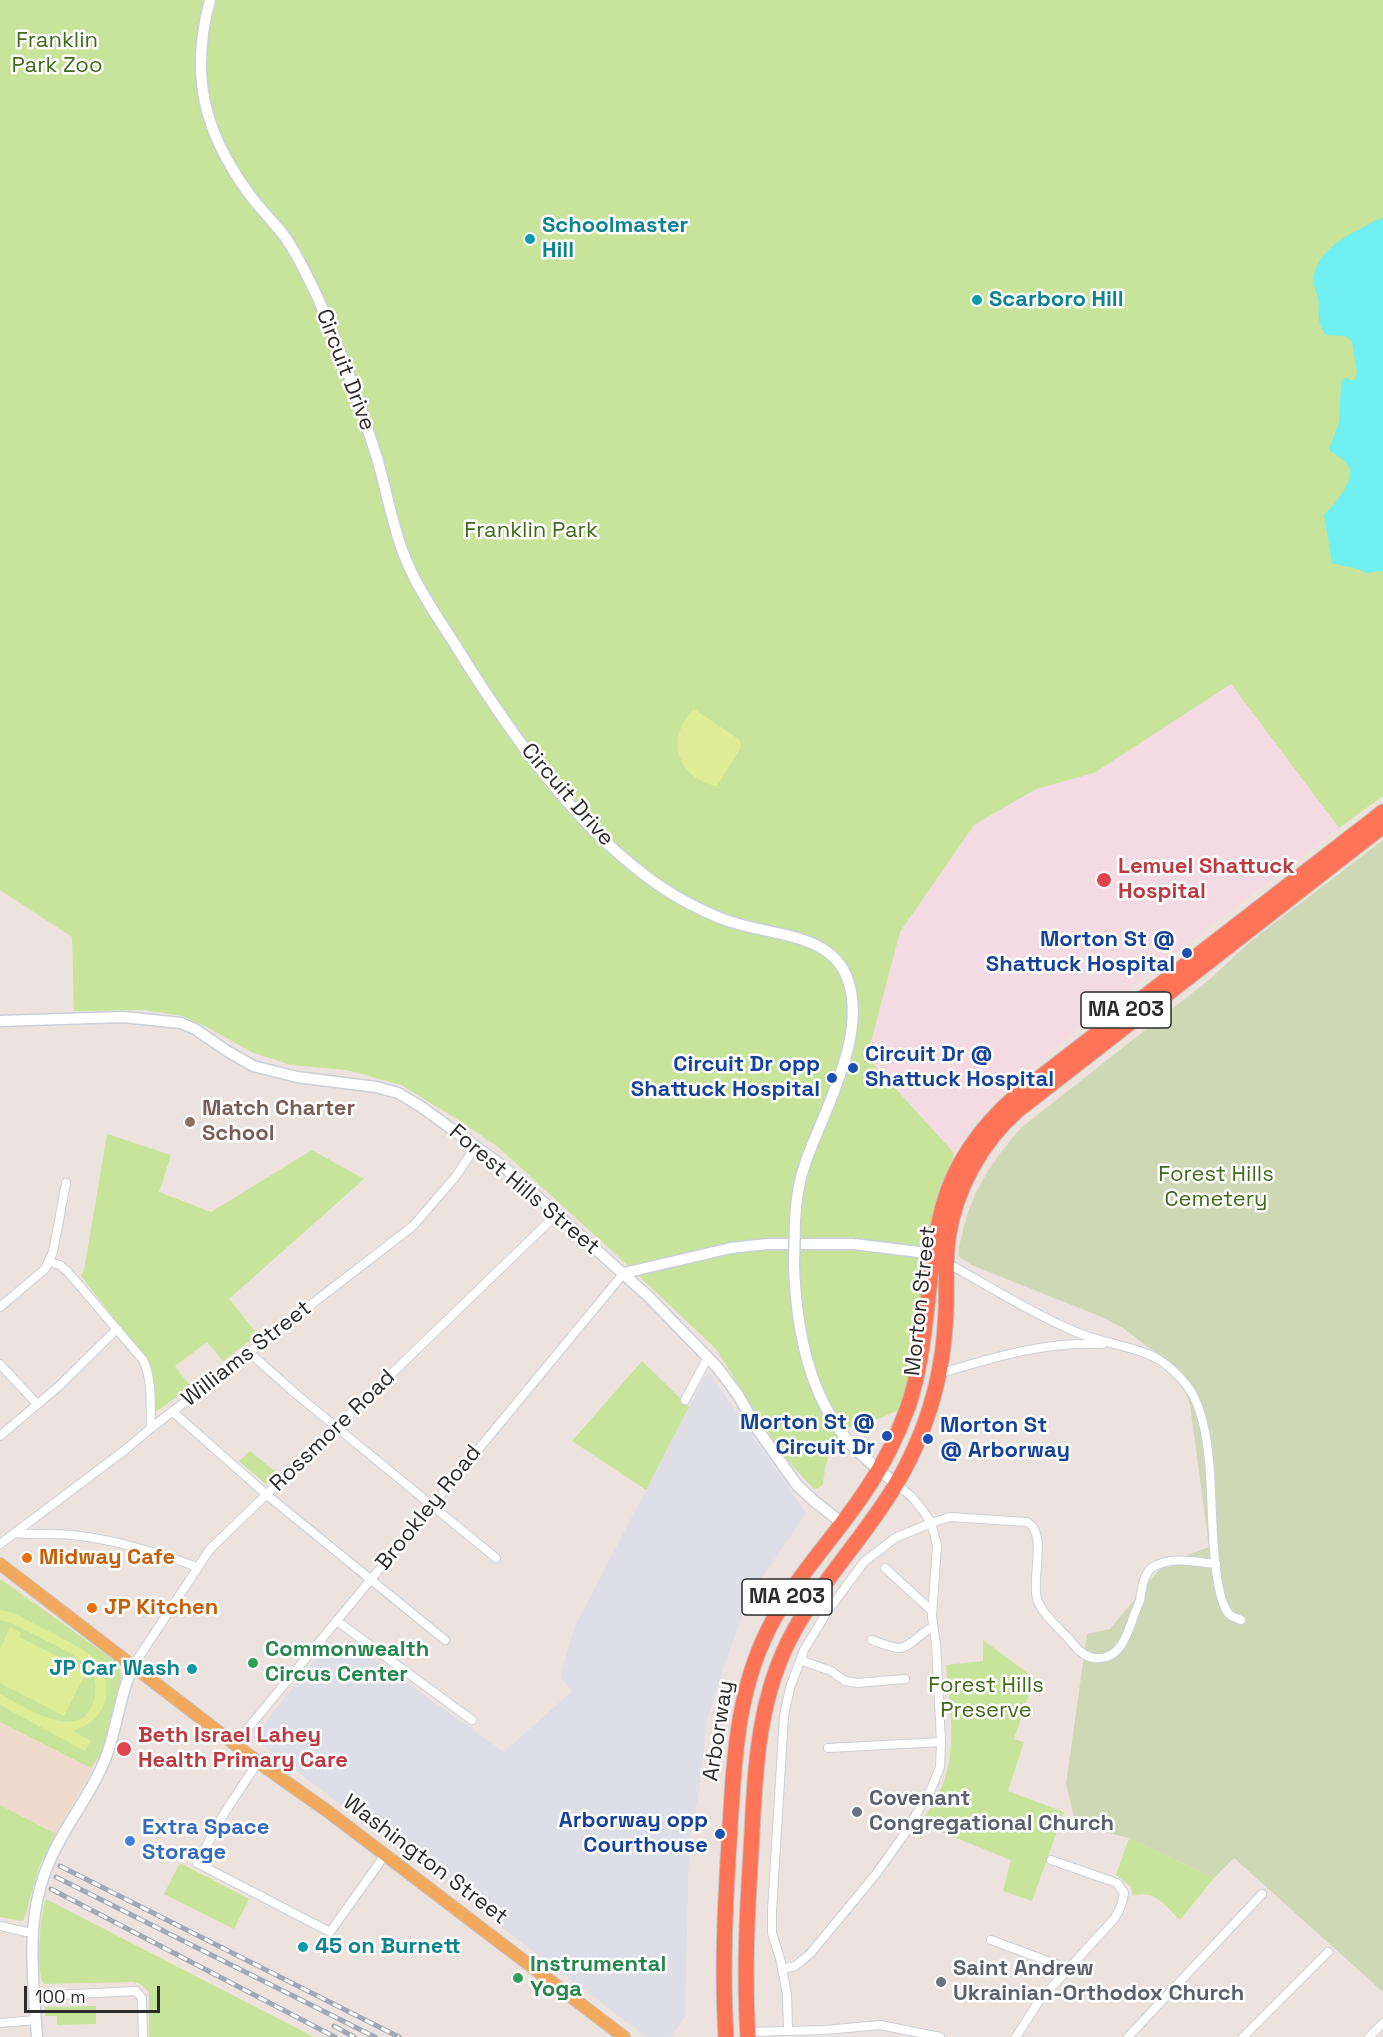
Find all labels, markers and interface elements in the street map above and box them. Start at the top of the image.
park label: Franklin Park Zoo [12,28,102,80]
place label: Schoolmaster Hill [542,213,688,264]
marker: Schoolmaster Hill [523,232,537,246]
place label: Scarboro Hill [989,287,1124,313]
marker: Scarboro Hill [970,293,984,307]
street label: Circuit Drive [310,306,380,434]
park label: Franklin Park [464,518,598,544]
street label: Circuit Drive [515,738,619,852]
place label: Lemuel Shattuck Hospital [1118,854,1295,906]
marker: Lemuel Shattuck Hospital [1095,871,1113,889]
place label: Morton St @ Shattuck Hospital [986,927,1175,978]
marker: Morton St @ Shattuck Hospital [1180,946,1194,960]
road number: MA 203 [1081,992,1171,1028]
place label: Circuit Dr @ Shattuck Hospital [865,1042,1054,1094]
place label: Circuit Dr opp Shattuck Hospital [631,1052,820,1104]
marker: Circuit Dr @ Shattuck Hospital [846,1061,860,1075]
marker: Circuit Dr opp Shattuck Hospital [825,1071,839,1085]
place label: Match Charter School [202,1096,355,1148]
marker: Match Charter School [183,1115,197,1129]
street label: Forest Hills Street [443,1119,605,1261]
park label: Forest Hills Cemetery [1158,1162,1274,1214]
street label: Morton Street [900,1225,942,1377]
street label: Williams Street [177,1295,317,1413]
street label: Rossmore Road [265,1365,401,1497]
place label: Morton St @ Circuit Dr [740,1410,875,1462]
place label: Morton St @ Arborway [940,1413,1070,1464]
marker: Morton St @ Circuit Dr [880,1429,894,1443]
marker: Morton St @ Arborway [921,1432,935,1446]
street label: Brookley Road [371,1440,487,1576]
place label: Midway Cafe [39,1545,175,1571]
marker: Midway Cafe [20,1551,34,1565]
road number: MA 203 [742,1579,832,1615]
place label: JP Kitchen [104,1595,218,1621]
marker: JP Kitchen [85,1601,99,1615]
place label: Commonwealth Circus Center [265,1637,429,1688]
place label: JP Car Wash [49,1656,180,1682]
marker: Commonwealth Circus Center [246,1656,260,1670]
marker: JP Car Wash [185,1662,199,1676]
park label: Forest Hills Preserve [928,1673,1044,1724]
street label: Arborway [698,1679,740,1783]
place label: Beth Israel Lahey Health Primary Care [138,1723,348,1774]
marker: Beth Israel Lahey Health Primary Care [115,1740,133,1758]
place label: Covenant Congregational Church [869,1786,1114,1838]
street label: Washington Street [337,1789,513,1931]
marker: Covenant Congregational Church [850,1805,864,1819]
place label: Arborway opp Courthouse [559,1808,708,1860]
place label: Extra Space Storage [142,1815,269,1867]
marker: Arborway opp Courthouse [713,1827,727,1841]
marker: Extra Space Storage [123,1834,137,1848]
place label: 45 on Burnett [315,1934,461,1960]
marker: 45 on Burnett [296,1940,310,1954]
place label: Instrumental Yoga [530,1952,666,2004]
place label: Saint Andrew Ukrainian-Orthodox Church [953,1956,1244,2008]
marker: Instrumental Yoga [511,1971,525,1985]
scale bar [27,1974,164,2012]
marker: Saint Andrew Ukrainian-Orthodox Church [934,1975,948,1989]
text: 100 m [35,1985,86,2008]

